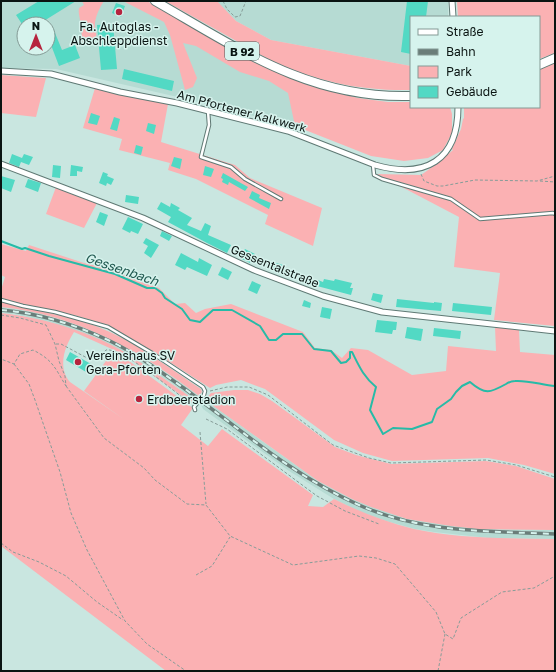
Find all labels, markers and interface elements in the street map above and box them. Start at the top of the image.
marker: Fa. Autoglas - Abschleppdienst [114,7,124,17]
north arrow [16,16,56,56]
legend [410,16,540,108]
text: N [32,19,40,32]
place label: Fa. Autoglas - Abschleppdienst [70,19,168,48]
text: Straße [446,24,484,39]
road number: B 92 [225,42,259,60]
text: Bahn [446,44,476,59]
text: Park [446,64,472,79]
text: Gebäude [446,84,497,99]
street label: Am Pfortener Kalkwerk [176,86,309,136]
street label: Gessentalstraße [229,241,322,291]
water label: Gessenbach [83,249,162,289]
place label: Vereinshaus SV Gera-Pforten [86,348,175,377]
marker: Vereinshaus SV Gera-Pforten [73,357,83,367]
place label: Erdbeerstadion [147,392,235,407]
marker: Erdbeerstadion [134,394,144,404]

